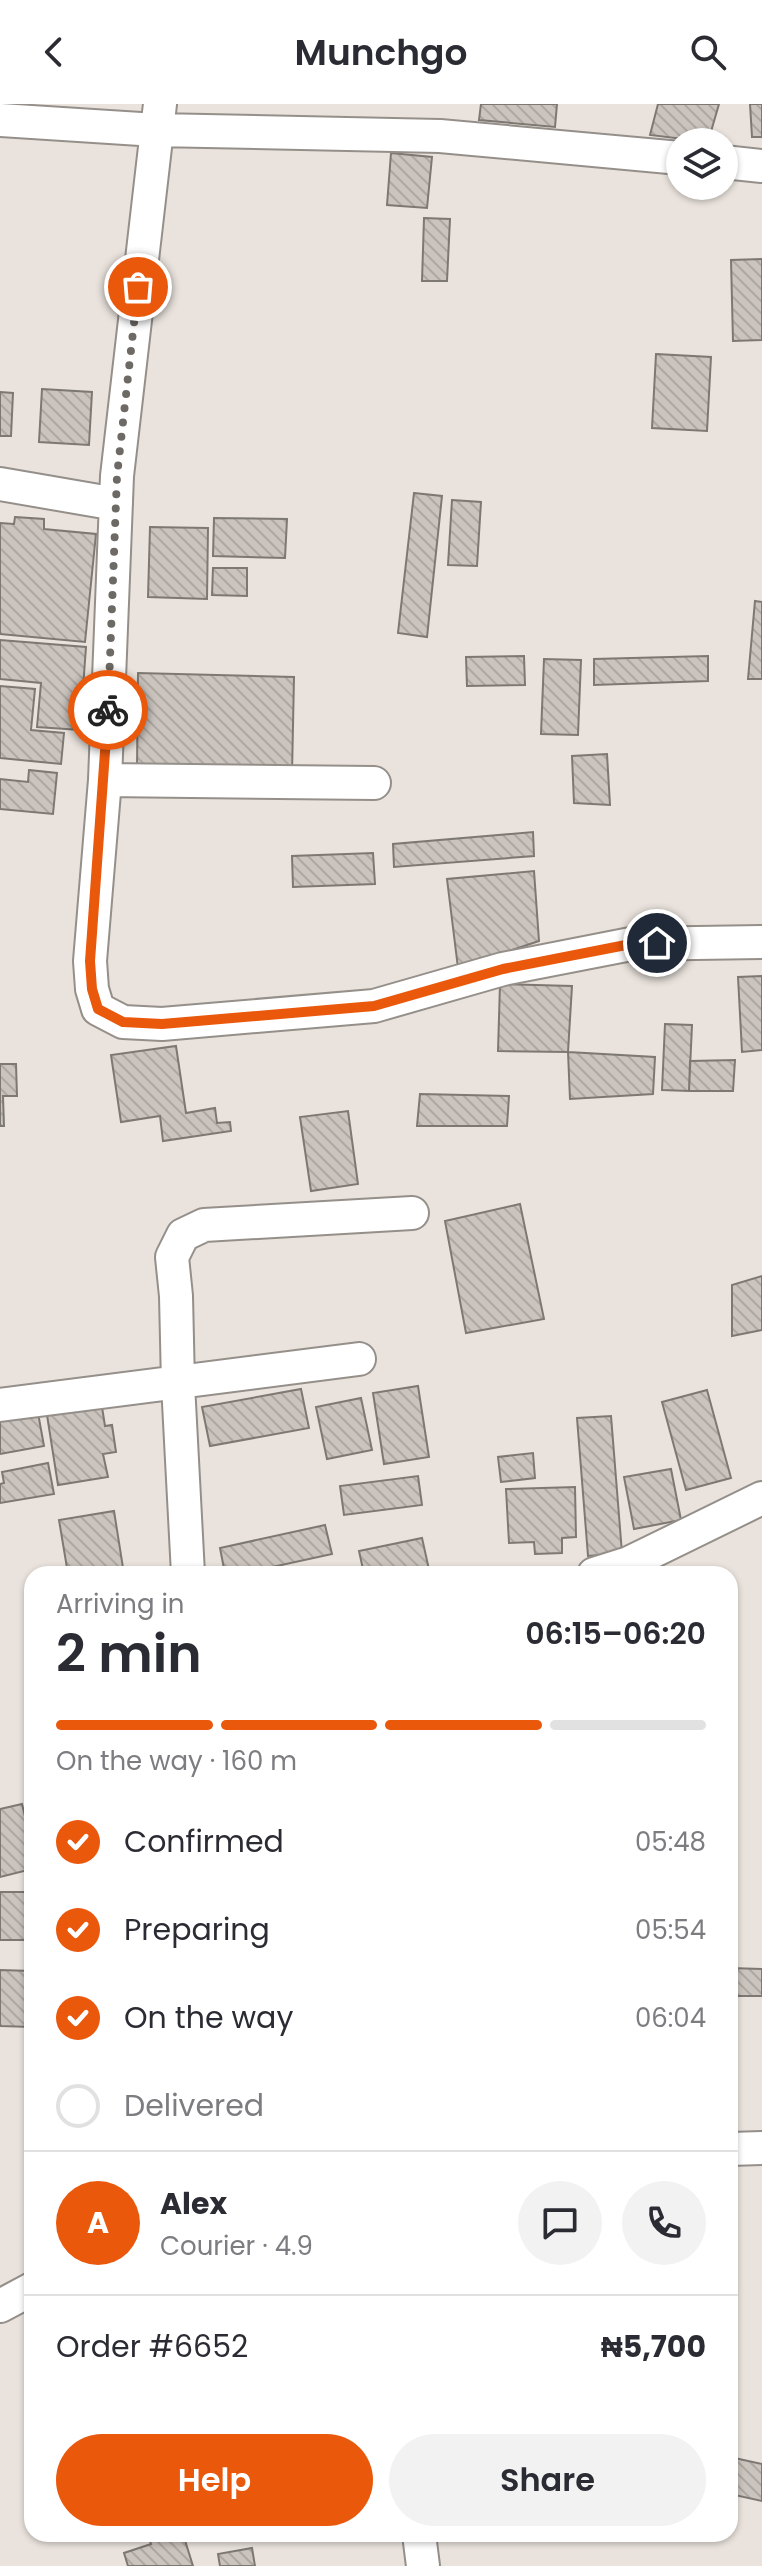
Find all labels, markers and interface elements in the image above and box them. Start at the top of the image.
text: Munchgo [295,27,467,78]
icon: back [32,30,76,74]
icon: search [686,30,730,74]
map controls [666,128,738,200]
button: layers [666,128,738,200]
pin [104,253,172,321]
icon: bag [116,265,160,309]
courier [68,670,148,750]
icon: bike [86,688,130,732]
pin [623,909,691,977]
icon: home [635,921,679,965]
text: Arriving in [56,1586,185,1622]
text: 06:15–06:20 [525,1612,706,1655]
text: 2 min [56,1617,202,1690]
text: On the way · 160 m [56,1743,297,1779]
icon: check [56,1820,100,1864]
text: Confirmed [124,1820,284,1863]
text: 05:48 [635,1824,706,1860]
icon: check [56,1908,100,1952]
text: Preparing [124,1908,270,1951]
text: 05:54 [635,1912,706,1948]
icon: check [56,1996,100,2040]
text: On the way [124,1996,293,2039]
text: 06:04 [635,2000,706,2036]
text: Delivered [124,2084,264,2127]
button: chat [518,2181,602,2265]
button: phone [622,2181,706,2265]
text: Alex [160,2182,227,2225]
text: A [87,2201,109,2244]
text: Courier · 4.9 [160,2228,313,2264]
text: Order #6652 [56,2325,248,2368]
text: ₦5,700 [601,2325,706,2368]
button: Help [56,2434,373,2526]
button: Share [389,2434,706,2526]

